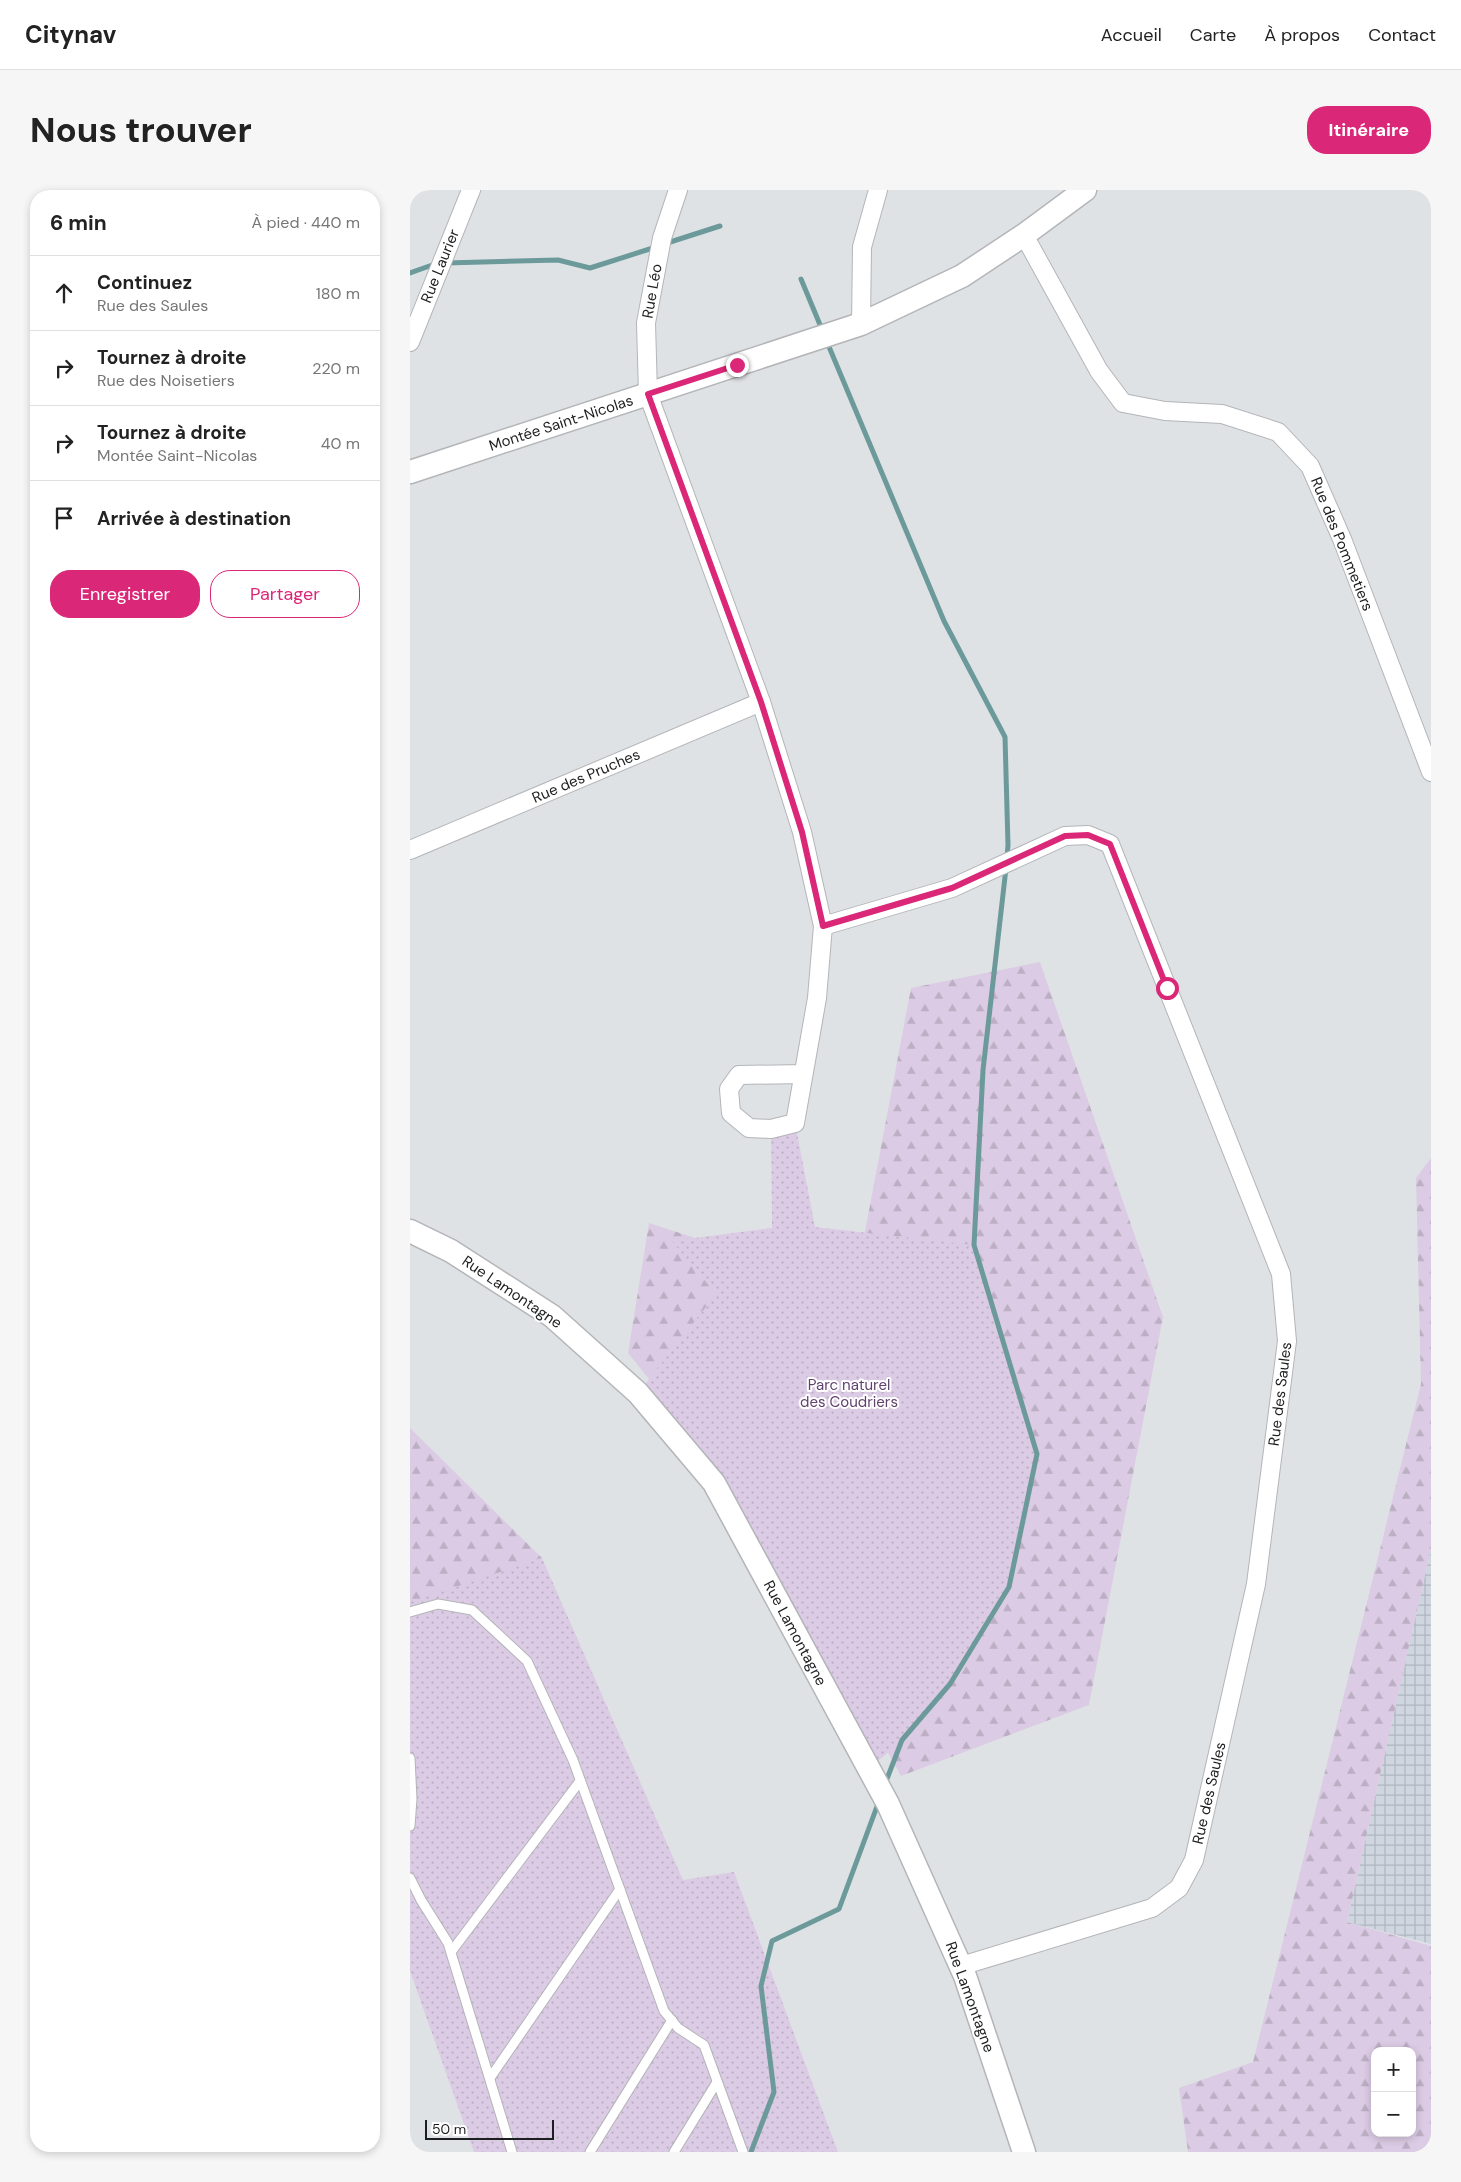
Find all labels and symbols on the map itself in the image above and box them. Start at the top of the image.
street label: Rue Laurier [416,226,464,306]
street label: Rue Léo [637,262,667,320]
route end [726,354,749,377]
street label: Montée Saint-Nicolas [486,390,636,456]
street label: Rue des Pommetiers [1306,474,1378,614]
street label: Rue des Pruches [529,744,643,808]
route start [1156,977,1179,1000]
street label: Rue Lamontagne [458,1251,566,1333]
street label: Rue des Saules [1264,1341,1296,1447]
park label: Parc naturel des Coudriers [800,1375,898,1412]
street label: Rue Lamontagne [759,1577,831,1689]
street label: Rue des Saules [1188,1740,1230,1846]
street label: Rue Lamontagne [941,1939,999,2055]
scale bar [425,2117,554,2140]

